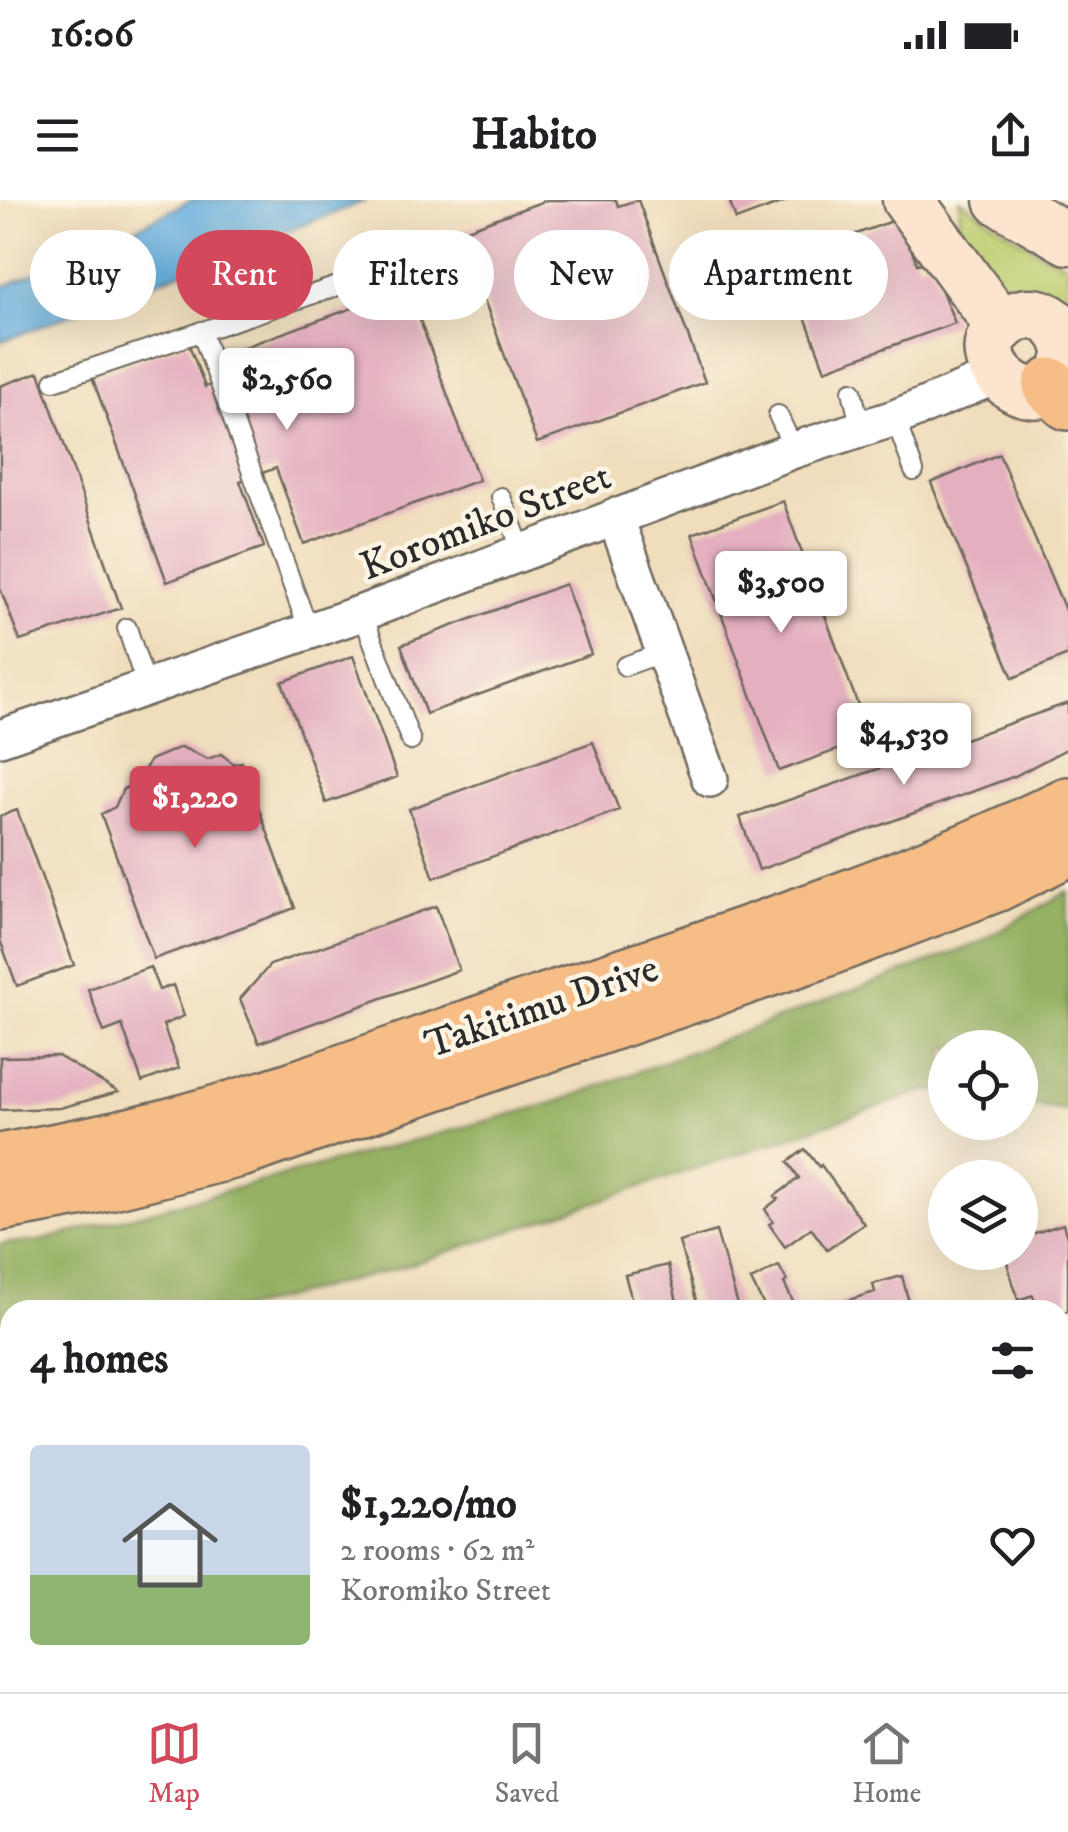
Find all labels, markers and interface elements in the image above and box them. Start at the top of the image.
text: 16:06 [50,11,134,59]
text: Habito [471,107,597,163]
icon: menu [30,108,85,163]
icon: share [983,108,1038,163]
chip: Buy [30,230,156,320]
chip: Rent [176,230,313,320]
chip: Filters [333,230,494,320]
chip: New [514,230,649,320]
chip: Apartment [669,230,888,320]
pin: $2,560 [206,348,368,433]
text: $2,560 [241,360,333,400]
street label: Koromiko Street [354,452,618,593]
pin: $3,500 [700,551,862,636]
text: $3,500 [737,563,825,603]
pin: $4,530 [823,703,985,788]
text: $4,530 [859,715,949,755]
pin: $1,220 [114,766,276,851]
text: $1,220 [152,778,238,818]
street label: Takitimu Drive [419,945,665,1071]
map controls [928,1030,1038,1270]
button: locate [928,1030,1038,1140]
button: layers [928,1160,1038,1270]
icon: filters [985,1333,1040,1388]
text: 4 homes [30,1334,168,1386]
text: $1,220/mo [340,1479,517,1531]
icon: home [110,1485,230,1605]
icon: heart [985,1518,1040,1573]
text: 2 rooms · 62 m² [340,1531,534,1571]
text: Koromiko Street [340,1571,551,1611]
tab: Map [147,1716,202,1811]
tab: Saved [495,1716,559,1811]
tab: Home [852,1716,921,1811]

